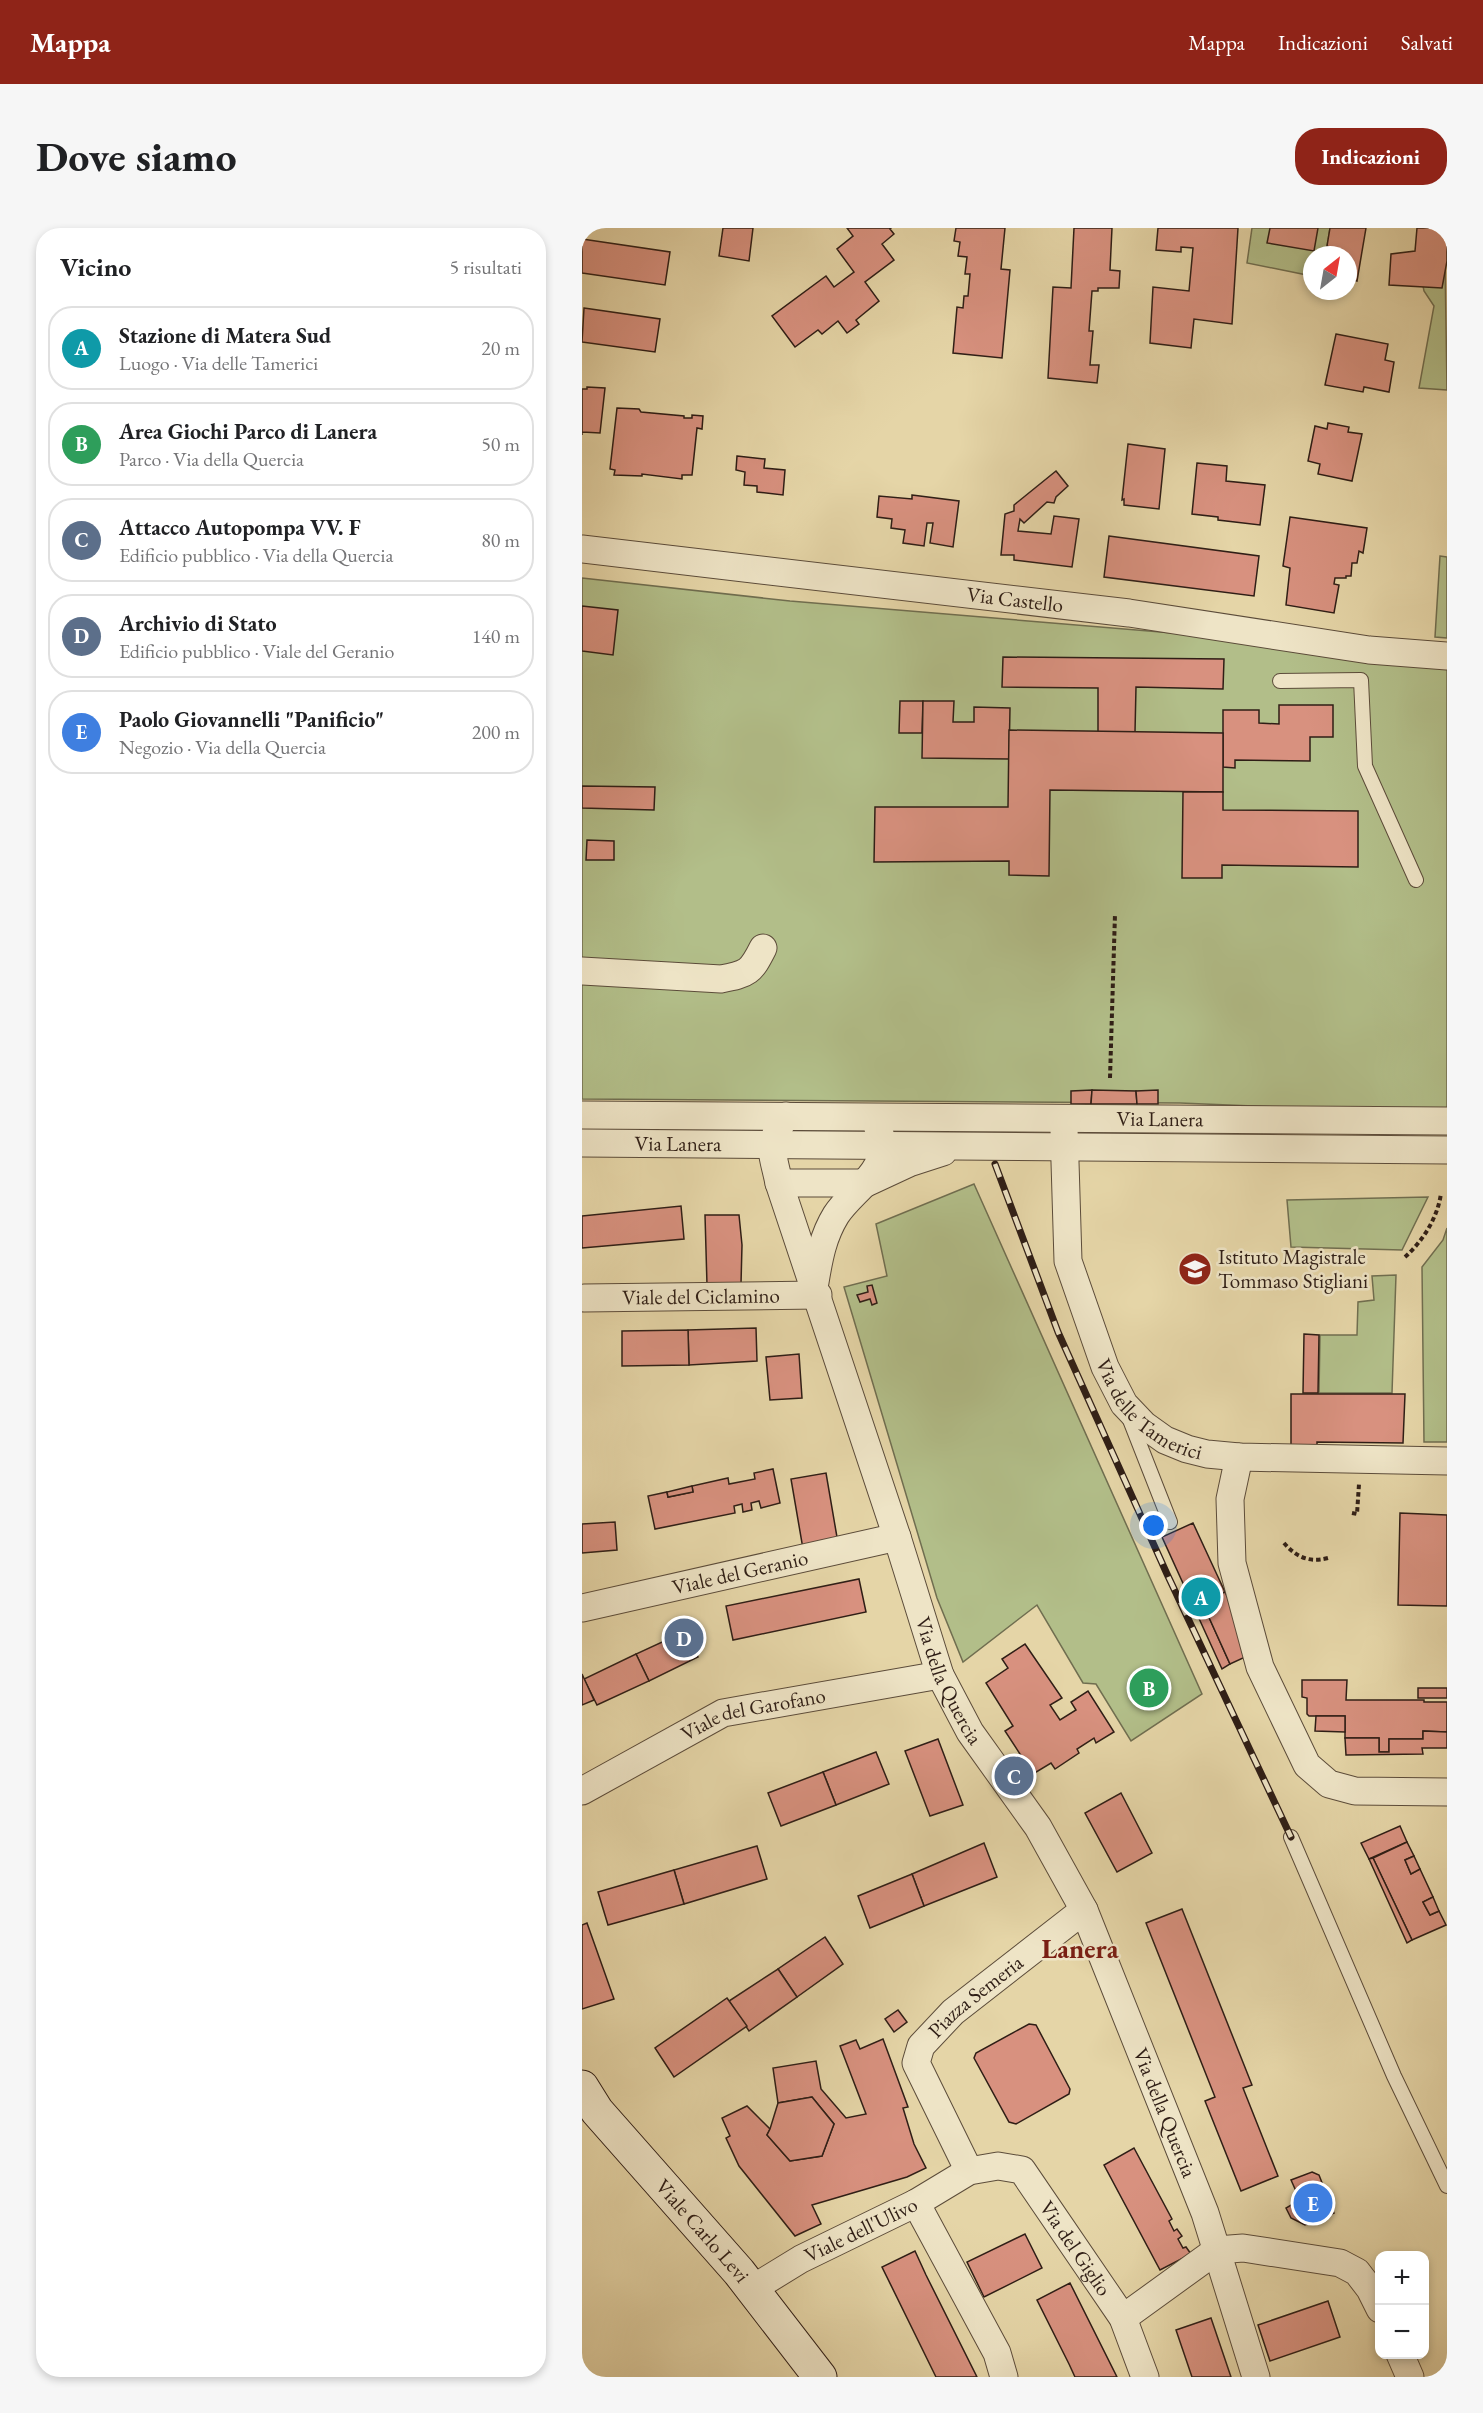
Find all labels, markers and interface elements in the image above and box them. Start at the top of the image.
text: Mappa [30,24,110,60]
text: Mappa [1188,29,1245,56]
text: Indicazioni [1278,29,1368,56]
text: Salvati [1401,29,1453,56]
button: Indicazioni [1295,128,1447,185]
text: Dove siamo [36,129,237,184]
north arrow [1303,246,1357,300]
text: Vicino [60,250,131,284]
text: 5 risultati [450,254,522,280]
text: Stazione di Matera Sud [119,321,331,350]
text: A [74,335,89,361]
text: 20 m [481,335,520,361]
text: Luogo · Via delle Tamerici [119,350,318,376]
text: Area Giochi Parco di Lanera [119,417,377,446]
text: B [75,431,88,457]
text: 50 m [481,431,520,457]
text: Parco · Via della Quercia [119,446,304,472]
text: Attacco Autopompa VV. F [119,513,361,542]
text: C [74,527,89,553]
text: 80 m [481,527,520,553]
text: Edificio pubblico · Via della Quercia [119,542,393,568]
street label: Via Castello [965,580,1065,618]
text: Archivio di Stato [119,609,277,638]
text: D [74,623,89,649]
text: 140 m [472,623,520,649]
text: Edificio pubblico · Viale del Geranio [119,638,394,664]
text: Paolo Giovannelli "Panificio" [119,705,384,734]
text: E [76,719,87,745]
text: 200 m [472,719,520,745]
text: Negozio · Via della Quercia [119,734,326,760]
street label: Via Lanera [1116,1105,1204,1132]
street label: Via Lanera [634,1129,722,1157]
place label: Istituto Magistrale Tommaso Stigliani [1218,1243,1368,1294]
school or university icon: Istituto Magistrale Tommaso Stigliani [1177,1251,1213,1287]
street label: Viale del Ciclamino [622,1281,780,1311]
street label: Via delle Tamerici [1090,1355,1205,1465]
your location [1139,1511,1168,1540]
street label: Viale del Geranio [669,1544,810,1600]
pin: A [1182,1574,1220,1620]
street label: Via della Quercia [910,1613,989,1750]
pin: D [664,1616,704,1660]
pin: B [1130,1666,1168,1710]
street label: Viale del Garofano [676,1681,828,1747]
pin: C [994,1754,1034,1798]
district label: Lanera [1041,1931,1119,1966]
street label: Piazza Semeria [922,1948,1029,2043]
street label: Via della Quercia [1127,2044,1204,2182]
street label: Viale Carlo Levi [650,2173,756,2288]
pin: E [1294,2180,1332,2226]
street label: Viale dell'Ulivo [800,2190,922,2268]
street label: Via del Giglio [1034,2195,1118,2301]
map controls [1375,2251,1429,2359]
button: + [1375,2251,1429,2305]
button: − [1375,2305,1429,2359]

